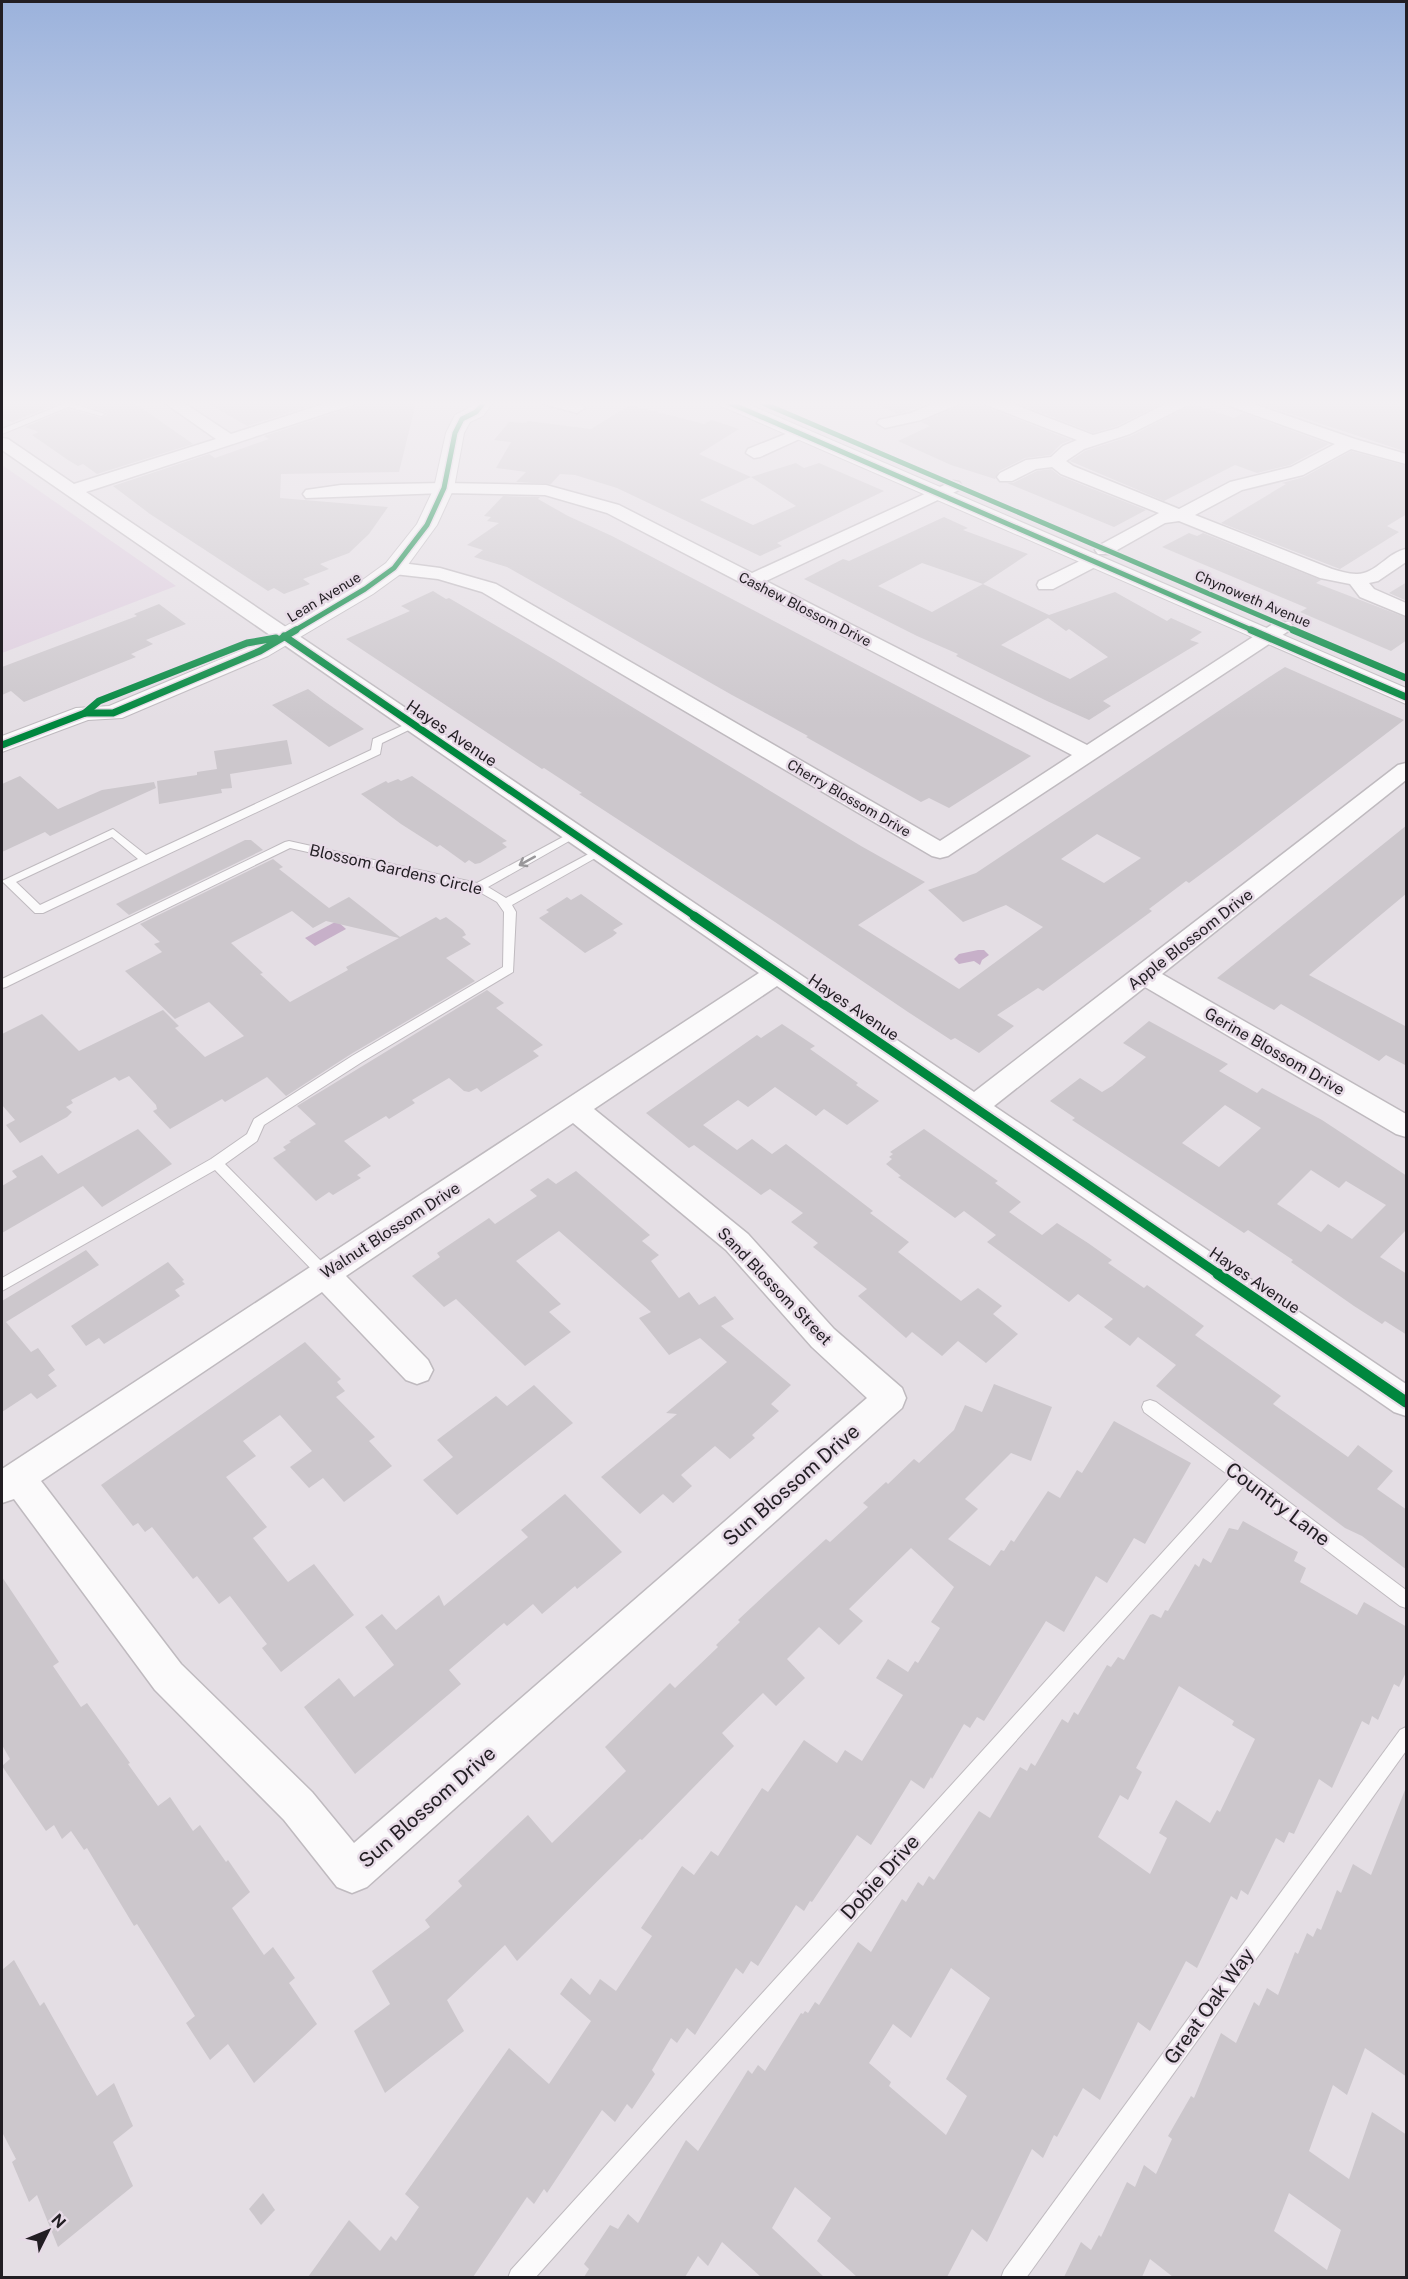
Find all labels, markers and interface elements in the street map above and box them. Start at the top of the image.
street label: Chynoweth Avenue [1193,567,1313,631]
street label: Lean Avenue [284,569,364,625]
street label: Cashew Blossom Drive [736,569,874,649]
street label: Hayes Avenue [403,696,501,771]
street label: Cherry Blossom Drive [784,756,914,840]
street label: Blossom Gardens Circle [308,840,484,899]
one-way arrow [519,855,536,867]
street label: Apple Blossom Drive [1124,885,1256,994]
street label: Hayes Avenue [805,970,903,1045]
street label: Gerine Blossom Drive [1201,1004,1348,1099]
street label: Walnut Blossom Drive [317,1178,463,1283]
street label: Sand Blossom Street [714,1224,836,1349]
street label: Hayes Avenue [1206,1243,1304,1318]
street label: Sun Blossom Drive [718,1419,864,1551]
street label: Country Lane [1221,1457,1335,1551]
street label: Sun Blossom Drive [354,1741,500,1873]
street label: Dobie Drive [836,1830,924,1924]
street label: Great Oak Way [1159,1943,1259,2069]
north arrow [18,2201,78,2261]
text: N [47,2210,70,2232]

